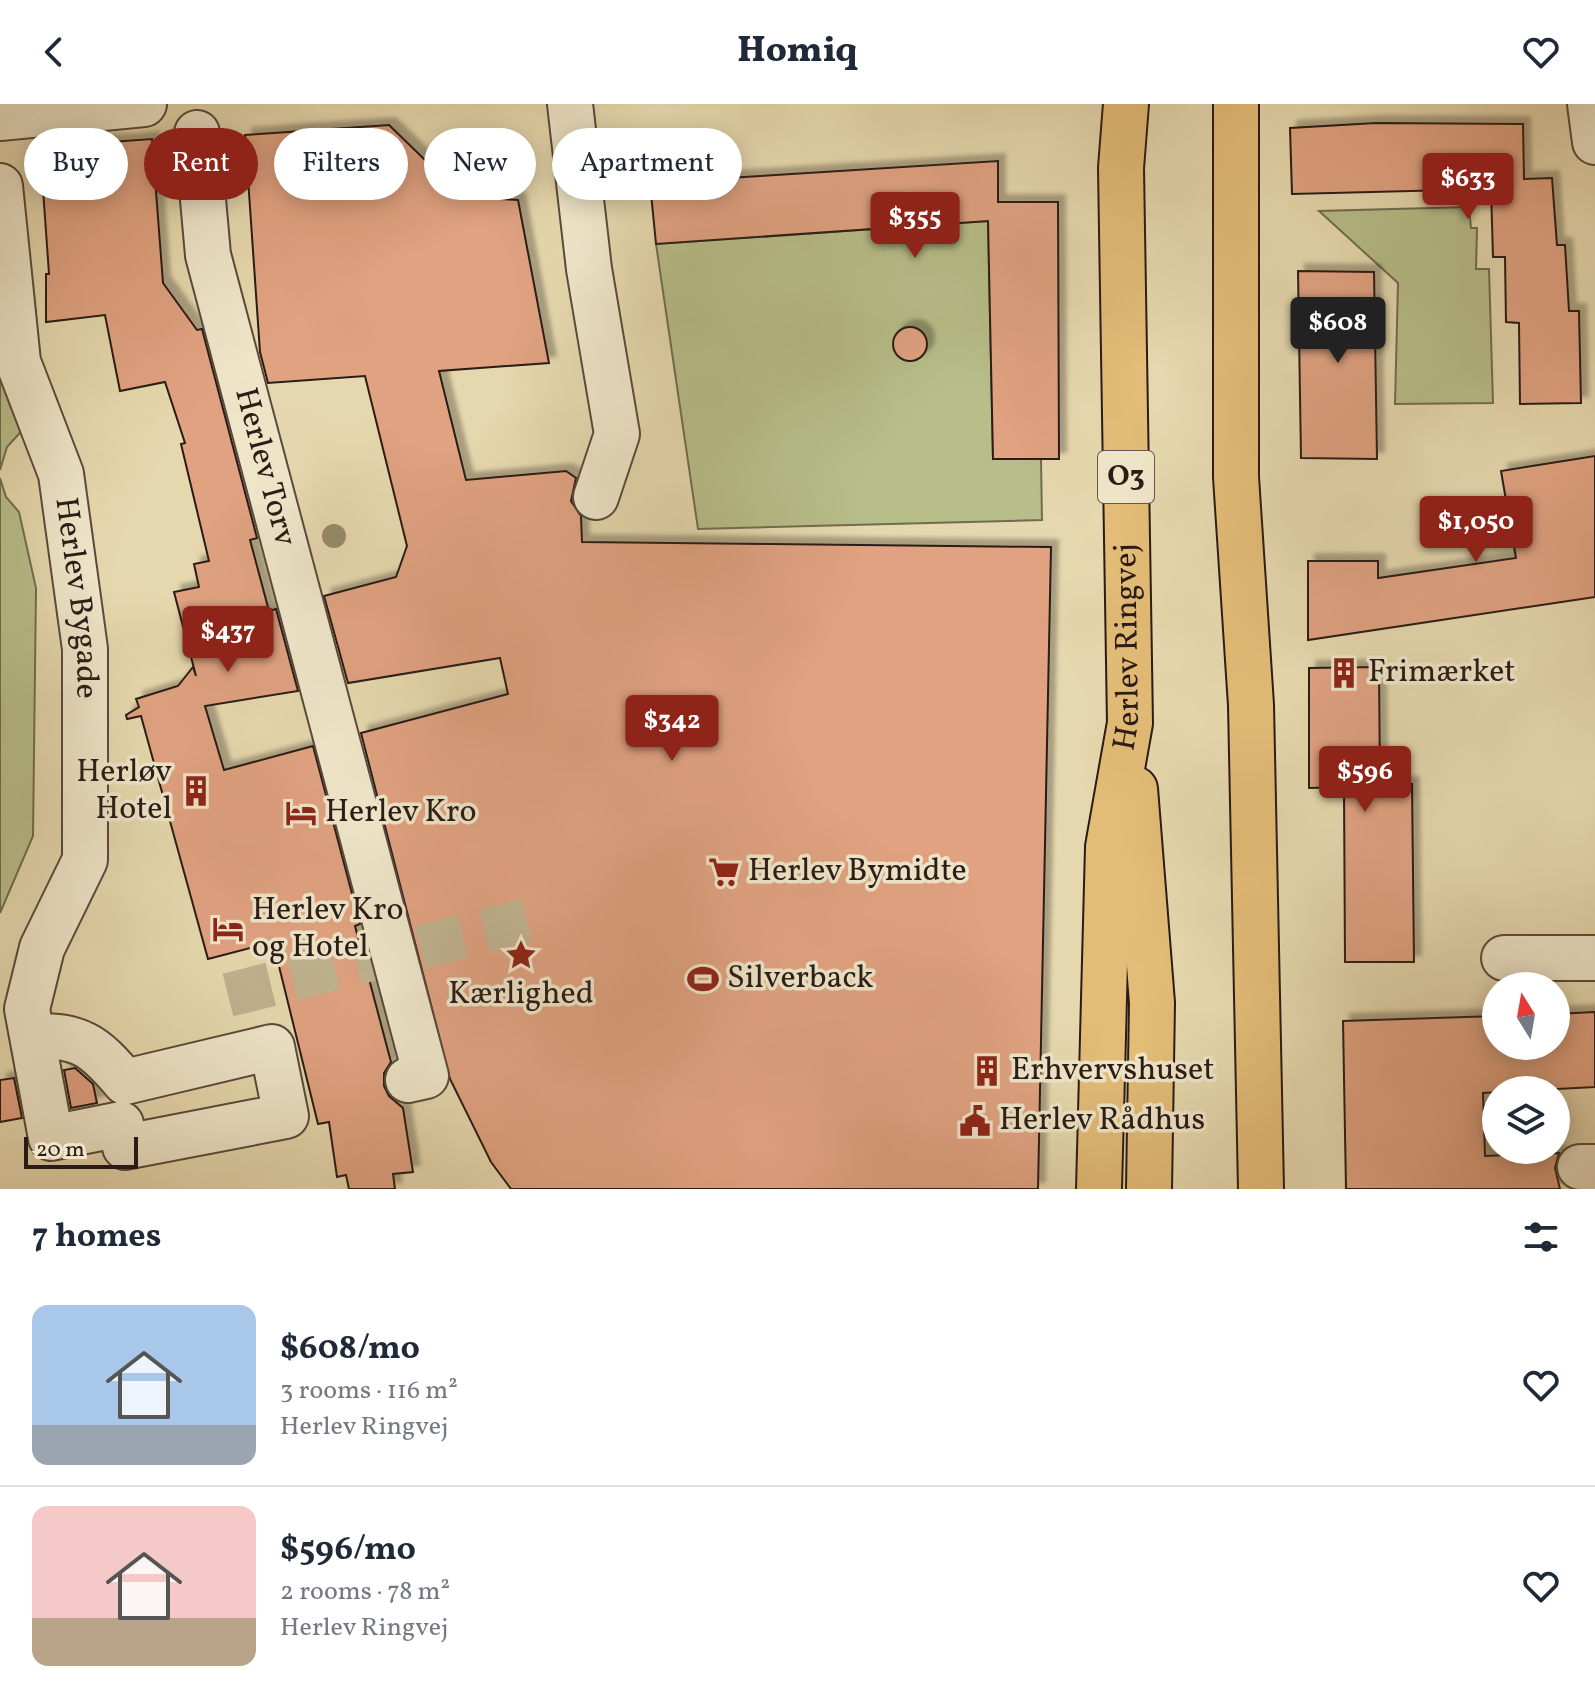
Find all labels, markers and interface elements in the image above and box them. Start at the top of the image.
text: Homiq [737,27,858,77]
icon: back [32,30,76,74]
icon: heart [1519,30,1563,74]
chip: Buy [24,128,128,200]
chip: Rent [144,128,258,200]
chip: Filters [274,128,408,200]
chip: New [424,128,536,200]
chip: Apartment [552,128,742,200]
pin: $633 [1421,153,1515,221]
text: $633 [1440,161,1496,197]
pin: $355 [868,192,962,260]
text: $355 [889,200,941,236]
pin: $608 [1291,297,1385,365]
text: $608 [1309,305,1367,341]
street label: Herlev Torv [222,383,306,551]
road number: O3 [1098,451,1154,503]
street label: Herlev Bygade [42,495,107,699]
pin: $1,050 [1411,496,1541,564]
text: $1,050 [1438,504,1514,540]
street label: Herlev Ringvej [1103,543,1152,754]
pin: $437 [181,606,275,674]
text: $437 [200,614,256,650]
place label: Frimærket [1368,651,1516,695]
building icon: Frimærket [1327,656,1361,690]
pin: $342 [625,695,719,763]
text: $342 [643,703,701,739]
pin: $596 [1318,746,1412,814]
place label: Herløv Hotel [76,751,172,832]
text: $596 [1337,754,1393,790]
building icon: Herløv Hotel [179,774,213,808]
place label: Herlev Kro [325,791,477,835]
hotel icon: Herlev Kro [284,796,318,830]
place label: Herlev Bymidte [748,850,967,894]
supermarket icon: Herlev Bymidte [707,855,741,889]
place label: Herlev Kro og Hotel [252,889,404,970]
hotel icon: Herlev Kro og Hotel [211,912,245,946]
place icon: Kærlighed [504,938,538,972]
place label: Silverback [727,957,873,1001]
sports icon: Silverback [686,962,720,996]
north arrow [1482,972,1570,1060]
map controls [1482,972,1570,1164]
place label: Kærlighed [448,973,594,1017]
place label: Erhvervshuset [1011,1049,1214,1093]
building icon: Erhvervshuset [970,1054,1004,1088]
button: layers [1482,1076,1570,1164]
place label: Herlev Rådhus [999,1099,1205,1143]
public building icon: Herlev Rådhus [958,1104,992,1138]
scale bar [24,1133,138,1169]
text: 20 m [36,1135,85,1166]
text: 7 homes [32,1214,161,1261]
icon: filters [1519,1215,1563,1259]
text: $608/mo [280,1326,420,1373]
icon: home [96,1337,192,1433]
icon: heart [1519,1363,1563,1407]
text: 3 rooms · 116 m² [280,1373,458,1409]
text: Herlev Ringvej [280,1409,448,1445]
text: $596/mo [280,1527,416,1574]
icon: home [96,1538,192,1634]
icon: heart [1519,1564,1563,1608]
text: 2 rooms · 78 m² [280,1574,450,1610]
text: Herlev Ringvej [280,1610,448,1646]

